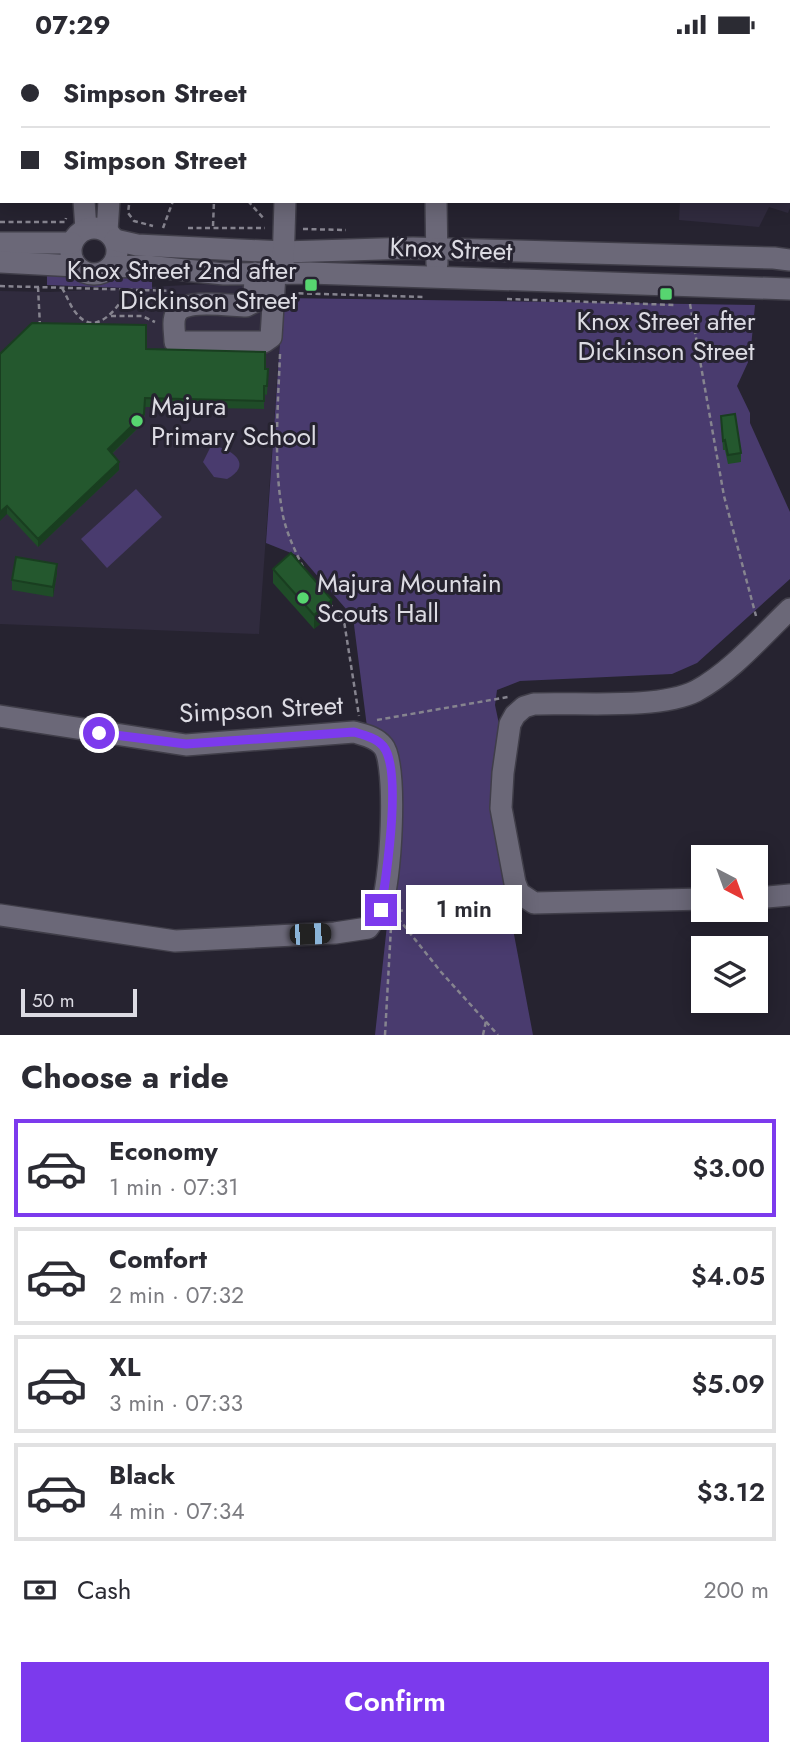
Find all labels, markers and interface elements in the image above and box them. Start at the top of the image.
text: 07:29 [35,6,111,44]
text: Simpson Street [63,74,247,112]
text: Simpson Street [63,141,247,179]
street label: Knox Street [389,228,514,270]
place label: Knox Street 2nd after Dickinson Street [67,251,298,319]
marker: Knox Street 2nd after Dickinson Street [303,277,319,293]
marker: Knox Street after Dickinson Street [658,286,674,302]
place label: Knox Street after Dickinson Street [576,302,756,370]
place label: Majura Primary School [151,387,317,455]
marker: Majura Primary School [129,413,145,429]
place label: Majura Mountain Scouts Hall [317,564,502,632]
marker: Majura Mountain Scouts Hall [295,590,311,606]
street label: Simpson Street [178,686,345,732]
route start [83,717,115,749]
north arrow [691,845,768,922]
map controls [691,845,768,1013]
callout: 1 min [406,885,521,935]
text: 1 min [436,892,492,926]
route end [365,894,397,926]
car [289,923,332,945]
button: layers [691,936,768,1013]
scale bar [21,986,136,1018]
text: 50 m [32,987,75,1014]
text: Choose a ride [21,1054,229,1100]
text: Economy [109,1132,218,1170]
icon: car [25,1137,88,1200]
text: $3.00 [692,1149,765,1187]
text: 1 min · 07:31 [109,1170,239,1204]
text: Comfort [109,1240,207,1278]
icon: car [25,1245,88,1308]
text: $4.05 [691,1257,765,1295]
text: 2 min · 07:32 [109,1278,244,1312]
text: XL [109,1348,141,1386]
icon: car [25,1353,88,1416]
text: $5.09 [691,1365,765,1403]
text: 3 min · 07:33 [109,1386,243,1420]
text: Black [109,1456,175,1494]
icon: car [25,1461,88,1524]
text: $3.12 [697,1473,765,1511]
text: 4 min · 07:34 [109,1494,245,1528]
icon: cash [21,1571,59,1609]
text: Cash [77,1571,131,1609]
text: 200 m [703,1573,769,1607]
button: Confirm [21,1662,769,1742]

